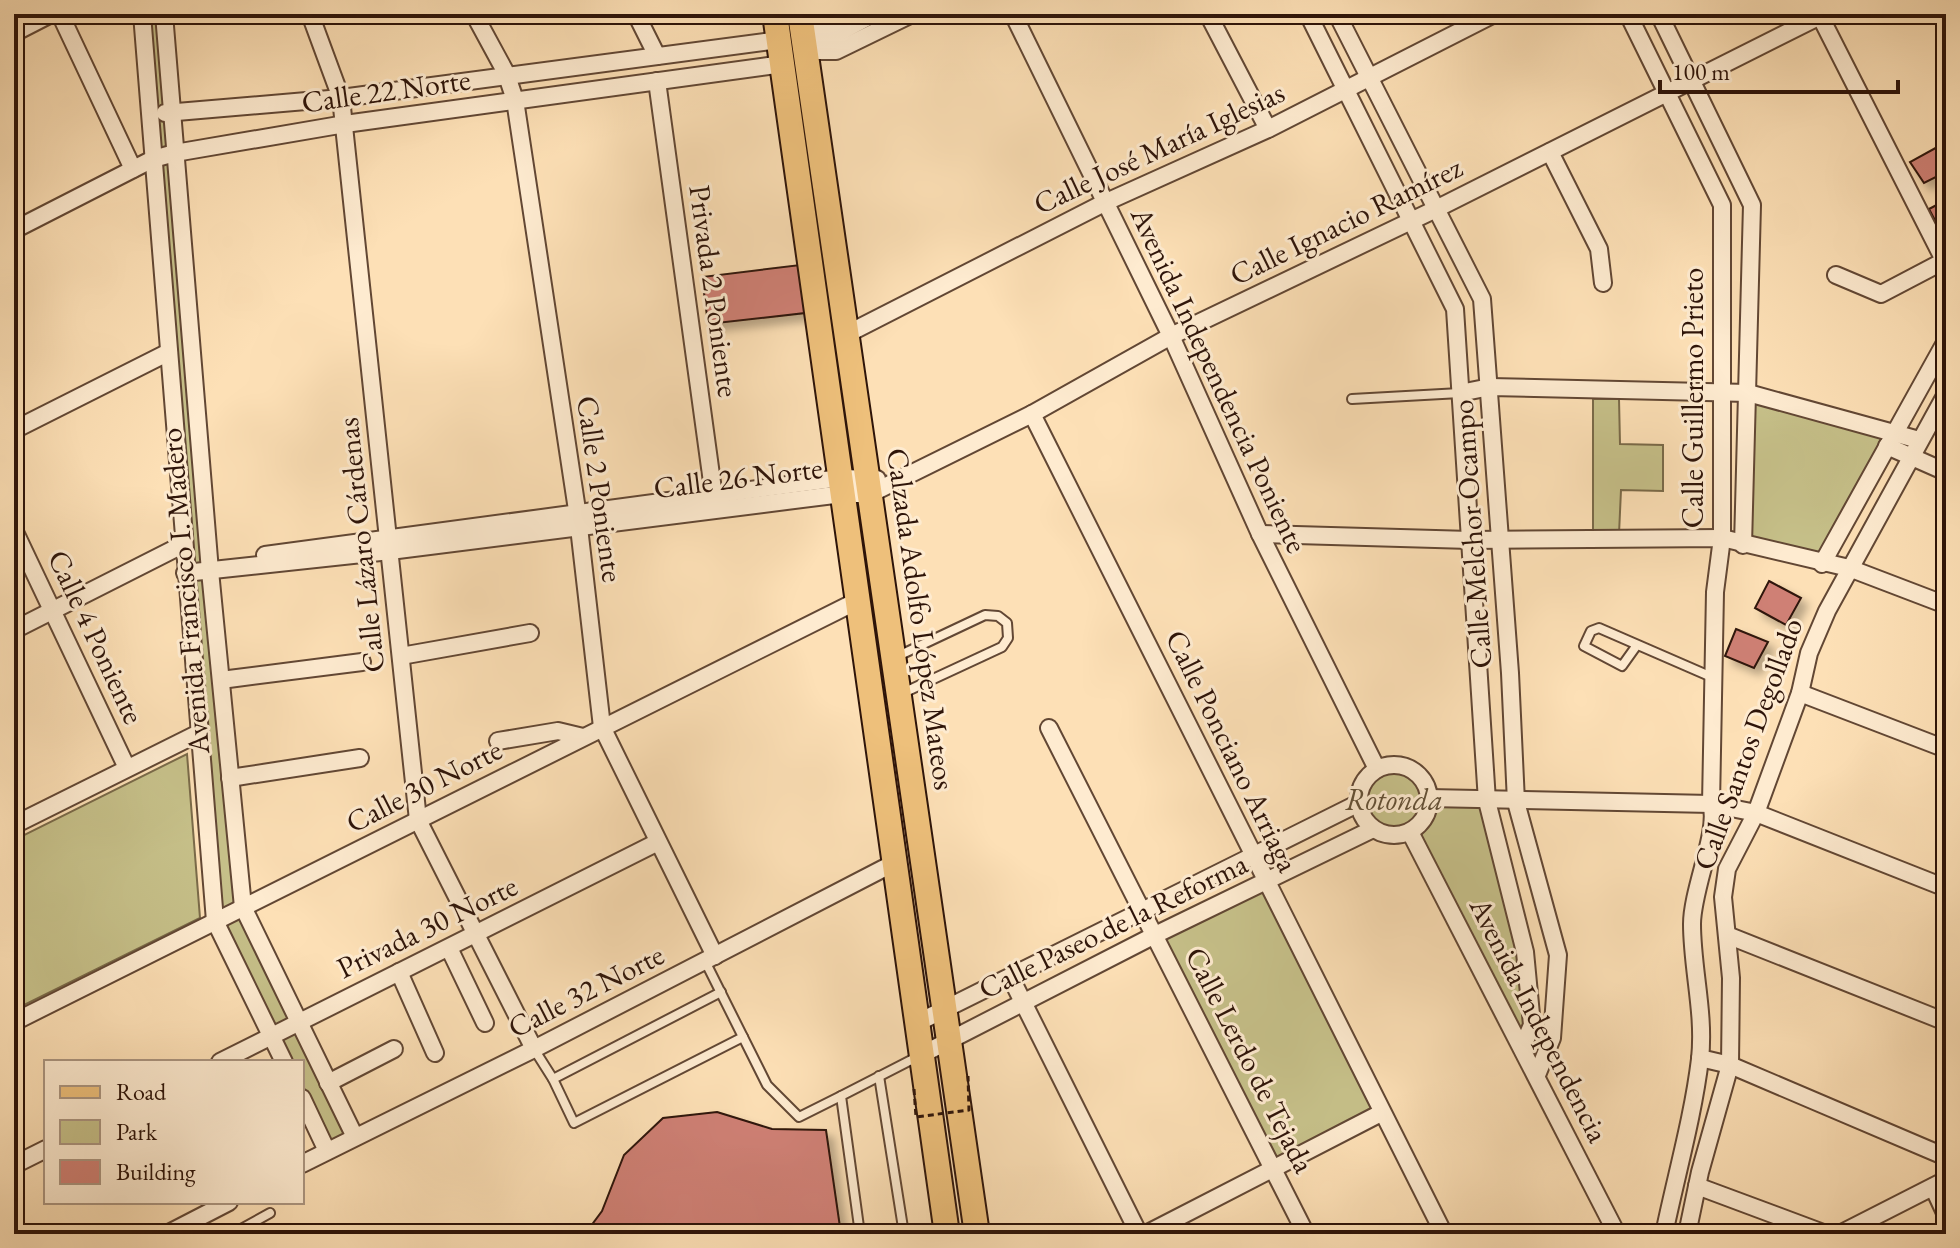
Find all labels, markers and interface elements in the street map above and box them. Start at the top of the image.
scale bar [1660,44,1898,94]
text: 100 m [1672,56,1730,87]
street label: Calle 22 Norte [299,59,473,122]
street label: Calle José María Iglesias [1027,72,1290,223]
street label: Calle Ignacio Ramírez [1223,147,1469,294]
street label: Privada 2 Poniente [680,182,749,400]
street label: Avenida Independencia Poniente [1122,200,1317,559]
street label: Calle Guillermo Prieto [1673,268,1712,528]
street label: Calle 2 Poniente [568,393,633,584]
street label: Calle Melchor Ocampo [1443,398,1500,670]
street label: Calle Lázaro Cárdenas [328,416,393,674]
street label: Avenida Francisco I. Madero [151,426,218,757]
street label: Calzada Adolfo López Mateos [878,445,965,792]
street label: Calle 26 Norte [651,448,825,507]
street label: Calle 4 Poniente [39,544,154,730]
street label: Calle Santos Degollado [1684,613,1811,875]
street label: Calle Ponciano Arriaga [1157,623,1308,878]
street label: Calle 30 Norte [339,730,508,842]
park label: Rotonda [1345,780,1443,819]
street label: Calle Paseo de la Reforma [972,843,1254,1008]
street label: Privada 30 Norte [330,866,524,987]
street label: Avenida Independencia [1460,890,1618,1149]
street label: Calle 32 Norte [501,935,670,1047]
street label: Calle Lerdo de Tejada [1177,940,1324,1179]
legend [44,1060,304,1204]
text: Road [116,1076,167,1107]
text: Park [116,1116,158,1147]
text: Building [116,1156,196,1187]

